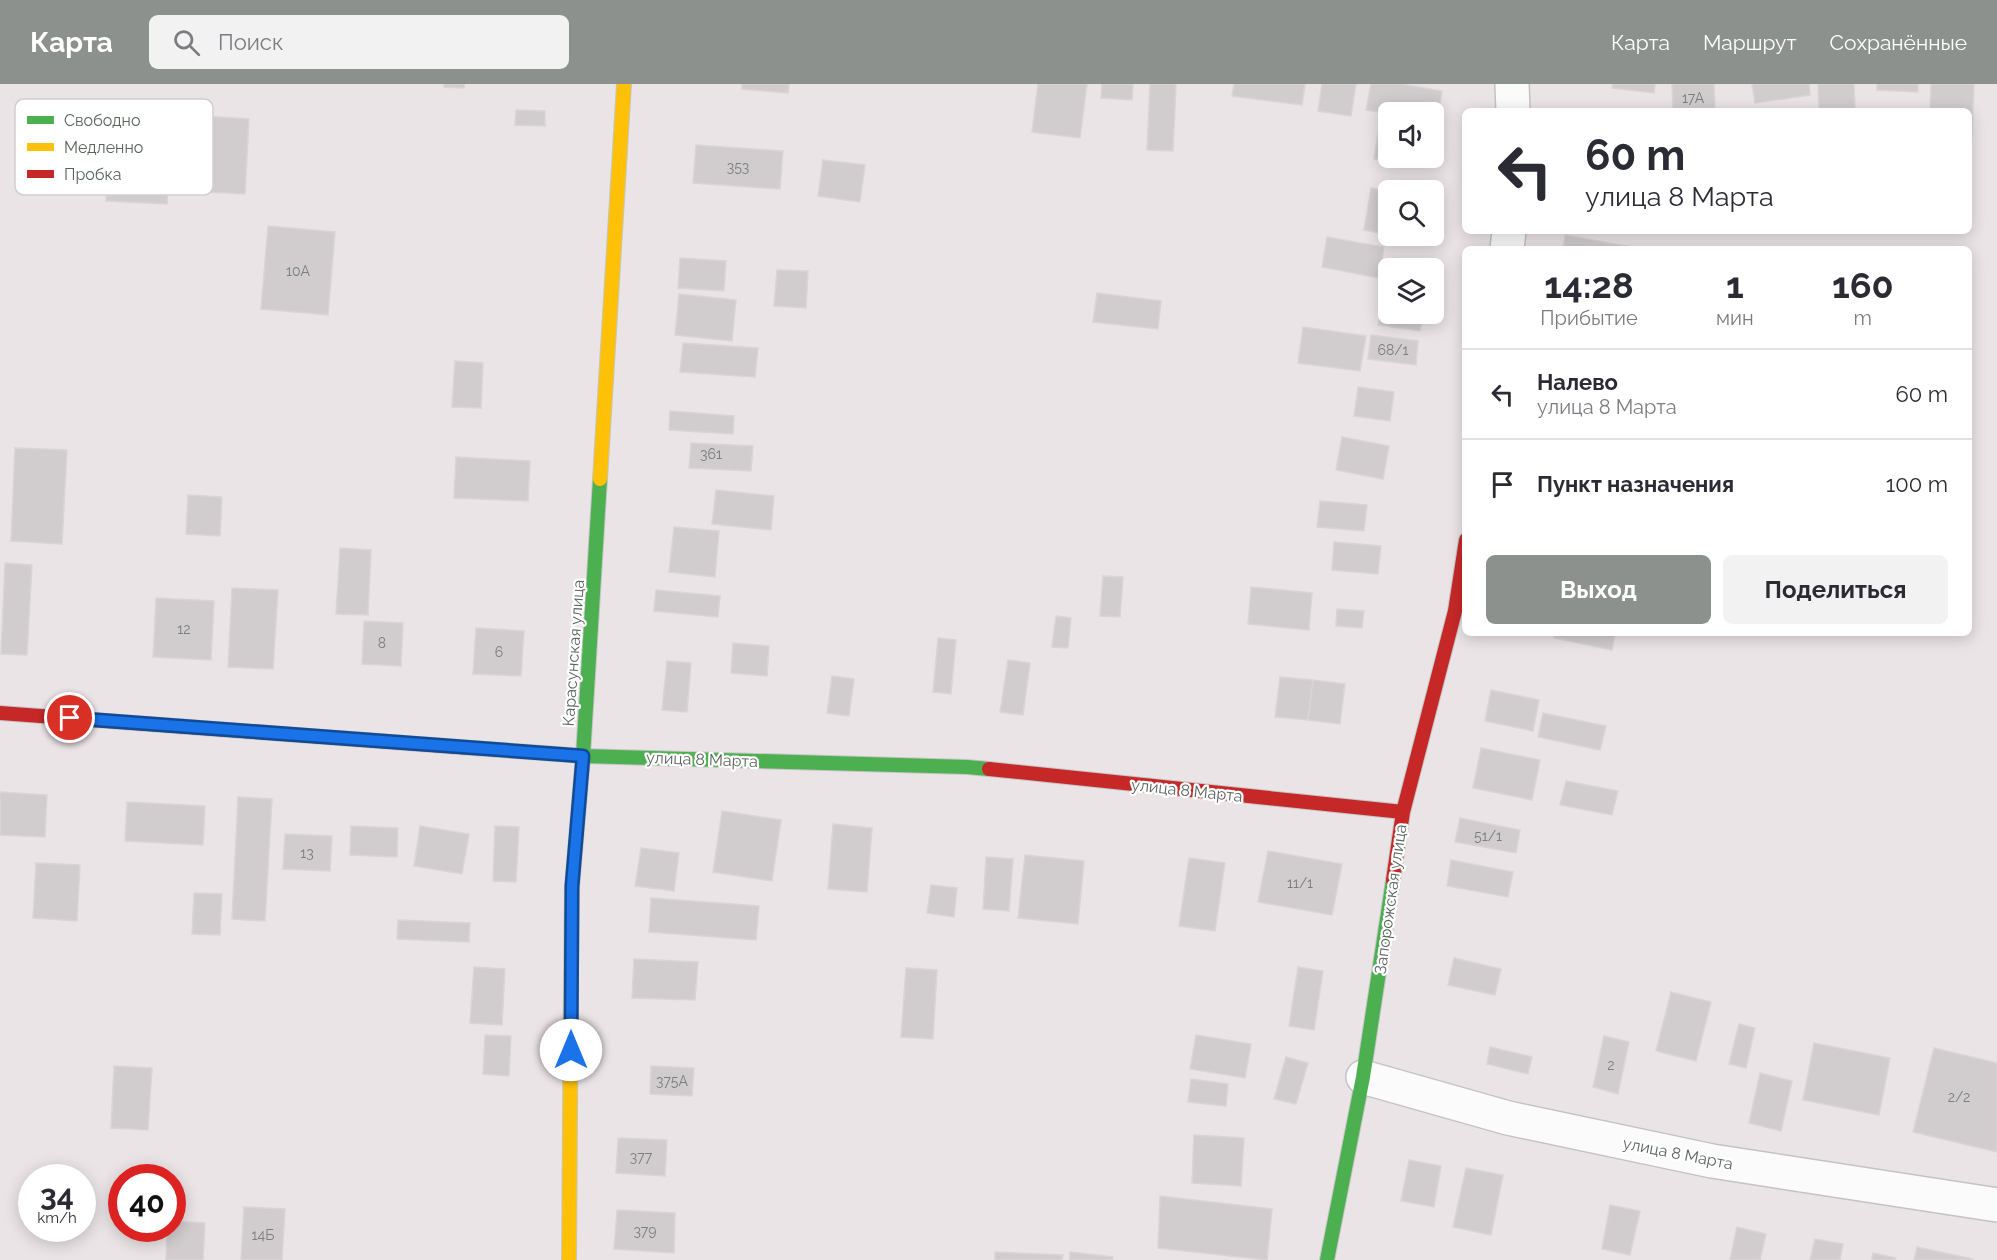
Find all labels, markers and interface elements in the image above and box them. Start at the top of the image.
search box [149,15,569,69]
text: Карта [30,26,113,59]
icon: search [170,26,203,59]
text: Поиск [218,29,283,55]
text: Карта [1611,30,1670,55]
text: Маршрут [1703,30,1796,55]
text: Сохранённые [1829,30,1967,55]
house number: 17А [1682,90,1705,106]
legend [15,99,213,195]
map controls [1378,102,1444,324]
button: sound [1378,102,1444,168]
text: Свободно [64,111,140,130]
text: 60 m [1585,131,1685,180]
icon: left [1486,132,1564,210]
text: Медленно [64,138,143,157]
house number: 353 [727,159,749,175]
text: Пробка [64,165,122,184]
button: search [1378,180,1444,246]
text: улица 8 Марта [1585,181,1774,212]
button: layers [1378,258,1444,324]
house number: 10А [286,263,310,279]
text: 14:28 [1544,264,1634,306]
text: 1 [1726,264,1744,306]
text: 160 [1832,264,1894,306]
text: Прибытие [1540,306,1638,330]
text: мин [1716,306,1754,330]
text: m [1854,306,1872,330]
house number: 68/1 [1378,342,1408,358]
text: Налево [1537,369,1618,395]
icon: left [1486,378,1519,411]
text: 60 m [1895,381,1948,407]
text: улица 8 Марта [1537,395,1677,419]
house number: 361 [700,446,722,462]
icon: arrive [1486,468,1519,501]
text: Пункт назначения [1537,471,1734,497]
text: 100 m [1886,471,1948,497]
button: Выход [1486,555,1711,624]
button: Поделиться [1723,555,1948,624]
street label: Карасунская улица [559,579,588,727]
house number: 12 [177,621,191,637]
house number: 8 [378,635,386,651]
house number: 6 [495,644,503,660]
pin [44,692,95,743]
icon: arrive [53,701,86,734]
street label: улица 8 Марта [646,748,758,771]
street label: улица 8 Марта [1130,775,1244,806]
street label: Запорожская улица [1371,823,1410,975]
house number: 51/1 [1474,828,1502,844]
house number: 13 [300,845,314,861]
house number: 11/1 [1287,875,1313,891]
position arrow [539,1018,603,1082]
house number: 2 [1607,1057,1615,1073]
house number: 375А [656,1073,688,1089]
house number: 2/2 [1948,1089,1970,1105]
street label: улица 8 Марта [1621,1134,1735,1173]
house number: 377 [630,1149,653,1165]
speed limit sign: 40 [108,1164,186,1242]
text: 34 [40,1178,74,1213]
text: km/h [37,1209,77,1227]
house number: 379 [633,1223,657,1239]
house number: 14Б [252,1227,274,1243]

